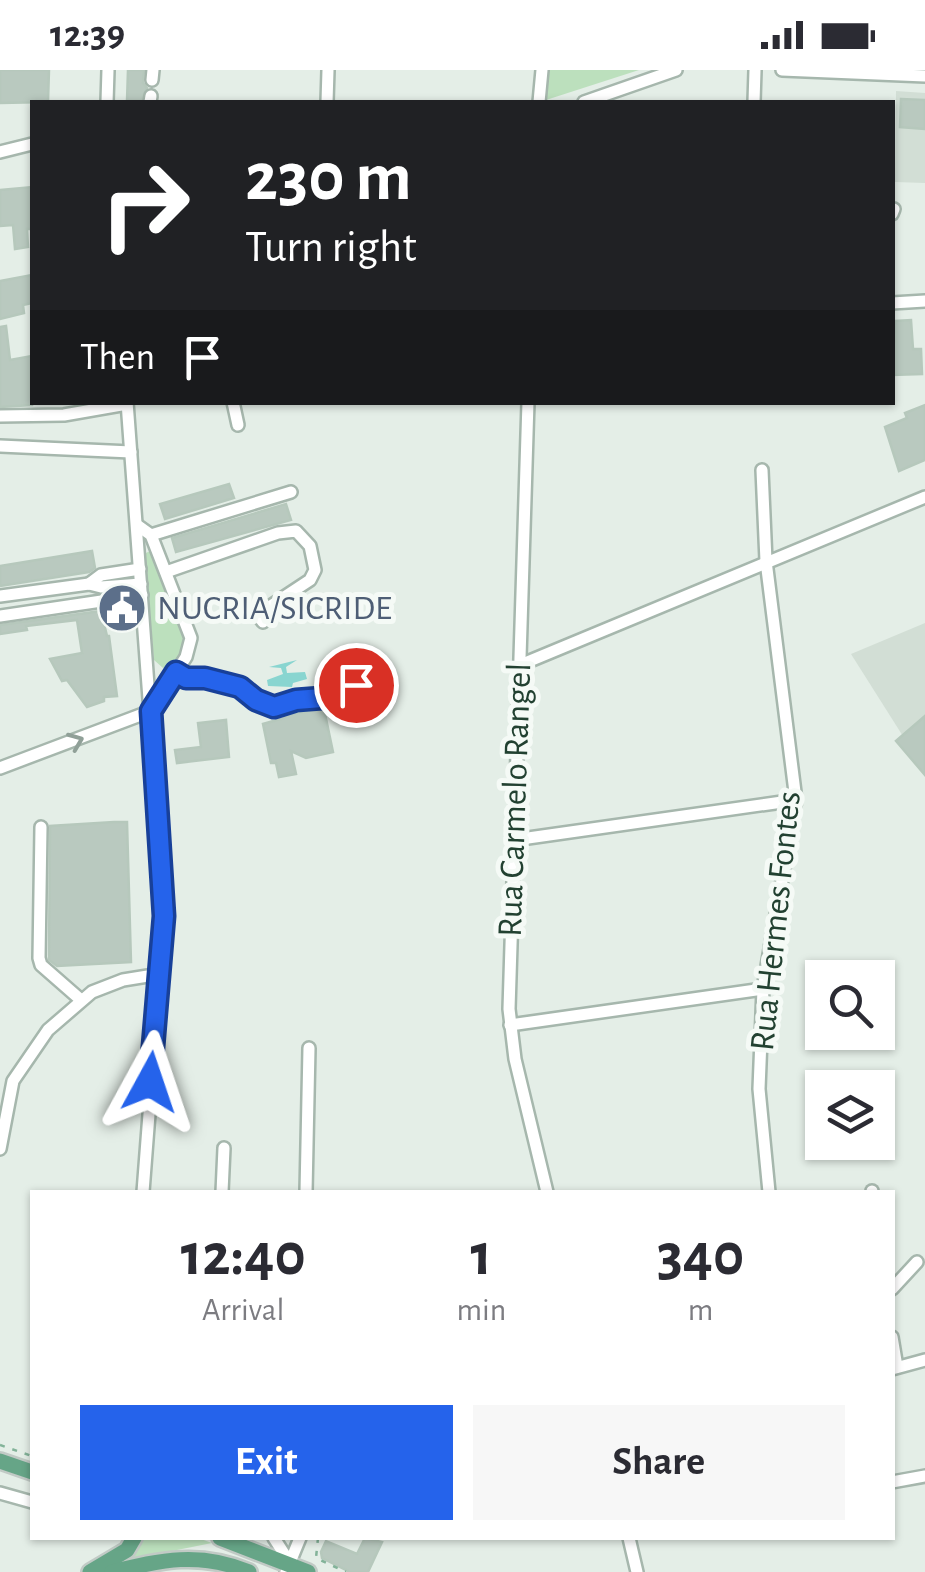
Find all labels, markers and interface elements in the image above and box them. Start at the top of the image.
text: 12:39 [50,16,125,54]
icon: right [80,140,210,270]
text: 230 m [245,143,412,213]
text: Turn right [245,225,417,270]
icon: arrive [175,330,230,385]
text: Then [80,339,155,377]
public building icon: NUCRIA/SICRIDE [96,582,148,634]
place label: NUCRIA/SICRIDE [157,591,392,626]
pin [314,643,399,728]
icon: arrive [329,658,384,713]
street label: Rua Carmelo Rangel [493,662,537,938]
one-way arrow [66,732,84,752]
street label: Rua Hermes Fontes [745,790,807,1052]
map controls [805,960,895,1160]
button: search [805,960,895,1050]
position arrow [98,1030,202,1134]
button: layers [805,1070,895,1160]
text: 12:40 [181,1226,306,1286]
text: 1 [471,1226,492,1286]
text: 340 [657,1226,744,1286]
text: Arrival [202,1294,284,1326]
text: min [456,1294,506,1326]
text: m [688,1294,713,1326]
button: Exit [80,1405,453,1520]
button: Share [473,1405,845,1520]

